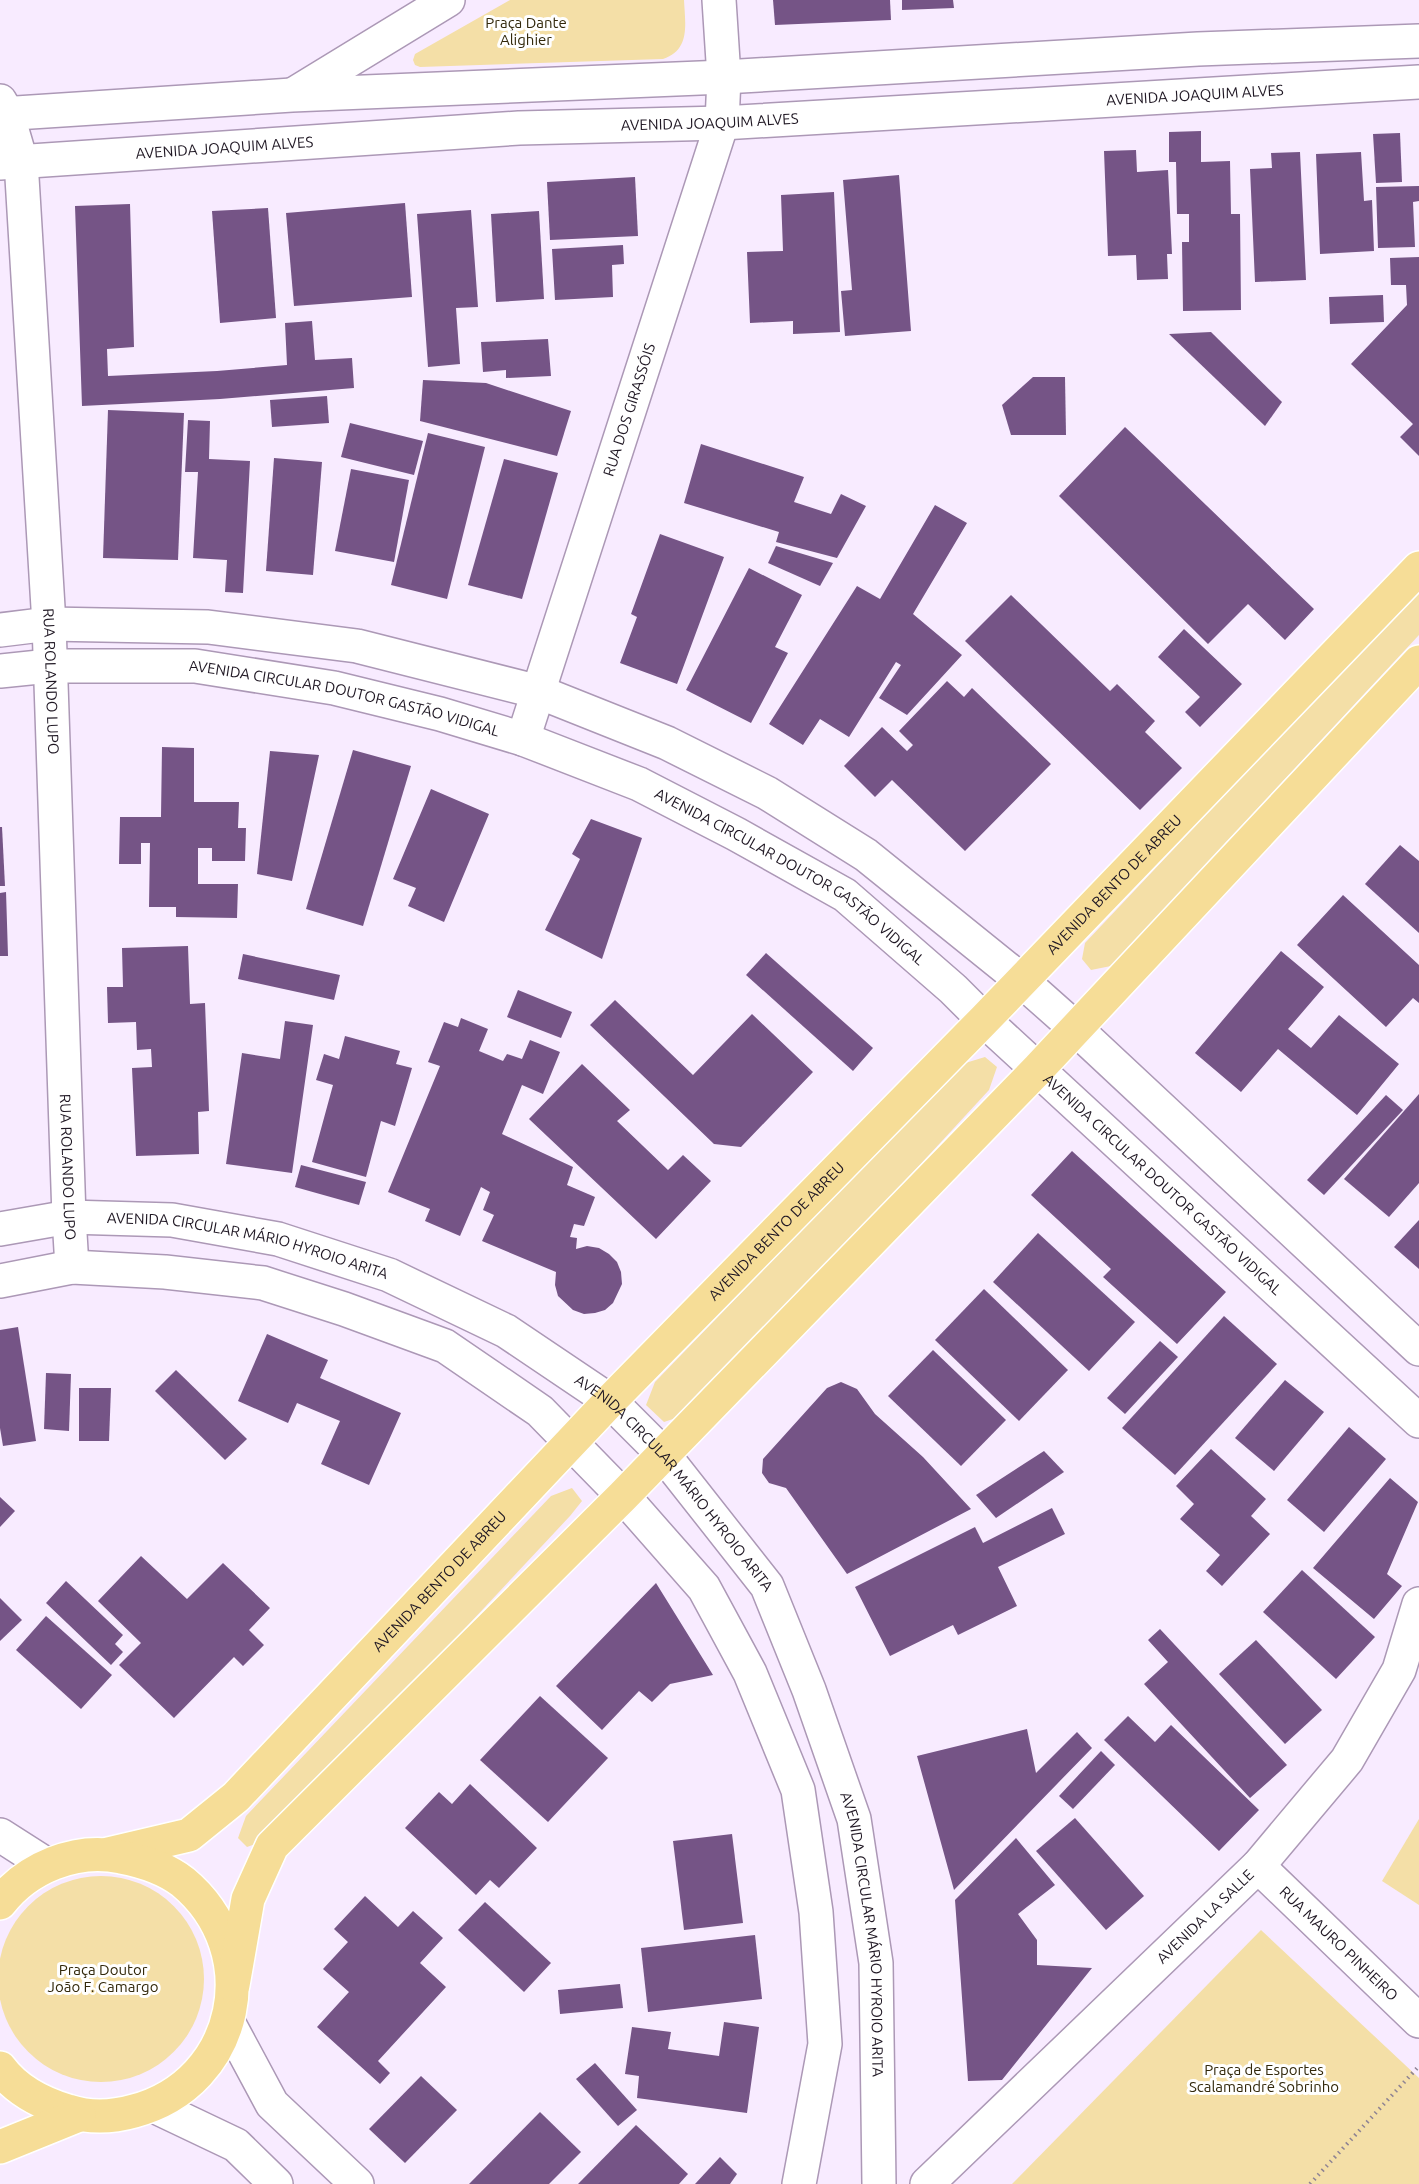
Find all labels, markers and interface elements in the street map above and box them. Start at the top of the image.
park label: Praça Dante Alighier [485,14,567,48]
street label: AVENIDA JOAQUIM ALVES [1106,81,1284,108]
street label: AVENIDA JOAQUIM ALVES [621,110,799,133]
street label: AVENIDA JOAQUIM ALVES [135,133,314,162]
street label: RUA DOS GIRASSÓIS [599,341,658,478]
street label: RUA ROLANDO LUPO [40,608,62,755]
street label: AVENIDA CIRCULAR DOUTOR GASTÃO VIDIGAL [189,657,502,740]
street label: AVENIDA CIRCULAR DOUTOR GASTÃO VIDIGAL [652,785,929,969]
street label: AVENIDA BENTO DE ABREU [1043,811,1185,957]
street label: AVENIDA CIRCULAR DOUTOR GASTÃO VIDIGAL [1040,1070,1286,1298]
street label: RUA ROLANDO LUPO [57,1093,79,1241]
street label: AVENIDA BENTO DE ABREU [705,1158,848,1304]
street label: AVENIDA CIRCULAR MÁRIO HYROIO ARITA [107,1209,391,1282]
street label: AVENIDA CIRCULAR MÁRIO HYROIO ARITA [572,1371,777,1595]
street label: AVENIDA BENTO DE ABREU [369,1508,509,1655]
street label: AVENIDA CIRCULAR MÁRIO HYROIO ARITA [837,1789,887,2077]
street label: AVENIDA LA SALLE [1153,1866,1257,1967]
street label: RUA MAURO PINHEIRO [1276,1883,1402,2004]
park label: Praça Doutor João F. Camargo [48,1961,158,1995]
park label: Praça de Esportes Scalamandré Sobrinho [1189,2061,1339,2095]

